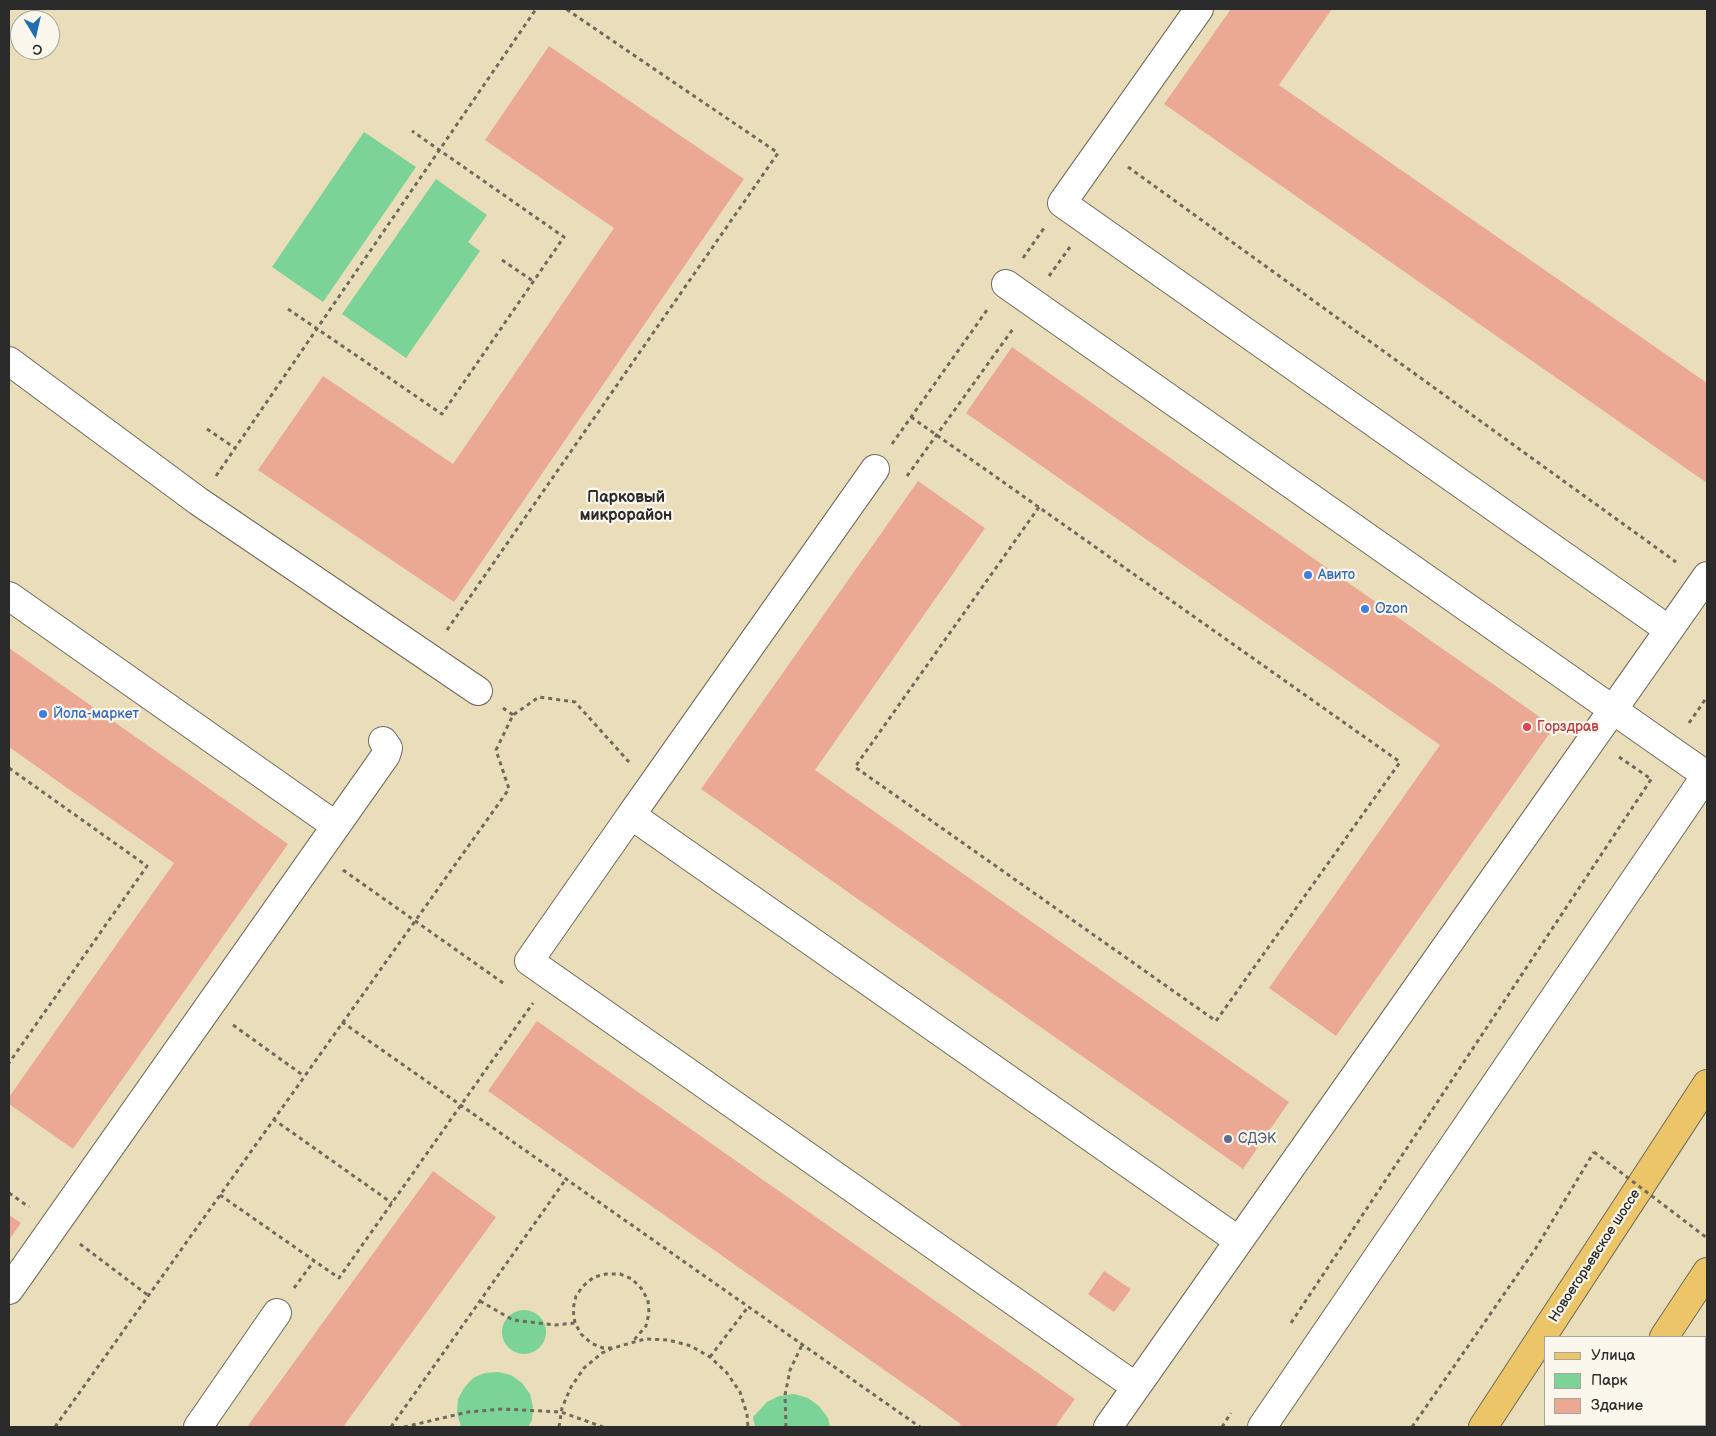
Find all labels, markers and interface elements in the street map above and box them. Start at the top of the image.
north arrow [10,10,60,60]
text: С [31,40,43,58]
district label: Парковый микрорайон [580,488,672,526]
place label: Авито [1318,567,1355,583]
marker: Авито [1302,569,1314,581]
place label: Ozon [1375,601,1408,617]
marker: Ozon [1359,603,1371,615]
place label: Йола-маркет [53,706,139,722]
marker: Йола-маркет [37,708,49,720]
place label: Горздрав [1537,719,1599,735]
marker: Горздрав [1521,721,1533,733]
place label: СДЭК [1238,1131,1276,1147]
marker: СДЭК [1222,1133,1234,1145]
street label: Новоегорьевское шоссе [1546,1186,1644,1326]
legend [1544,1336,1706,1426]
text: Улица [1591,1346,1635,1365]
text: Парк [1591,1371,1628,1390]
text: Здание [1591,1396,1643,1415]

